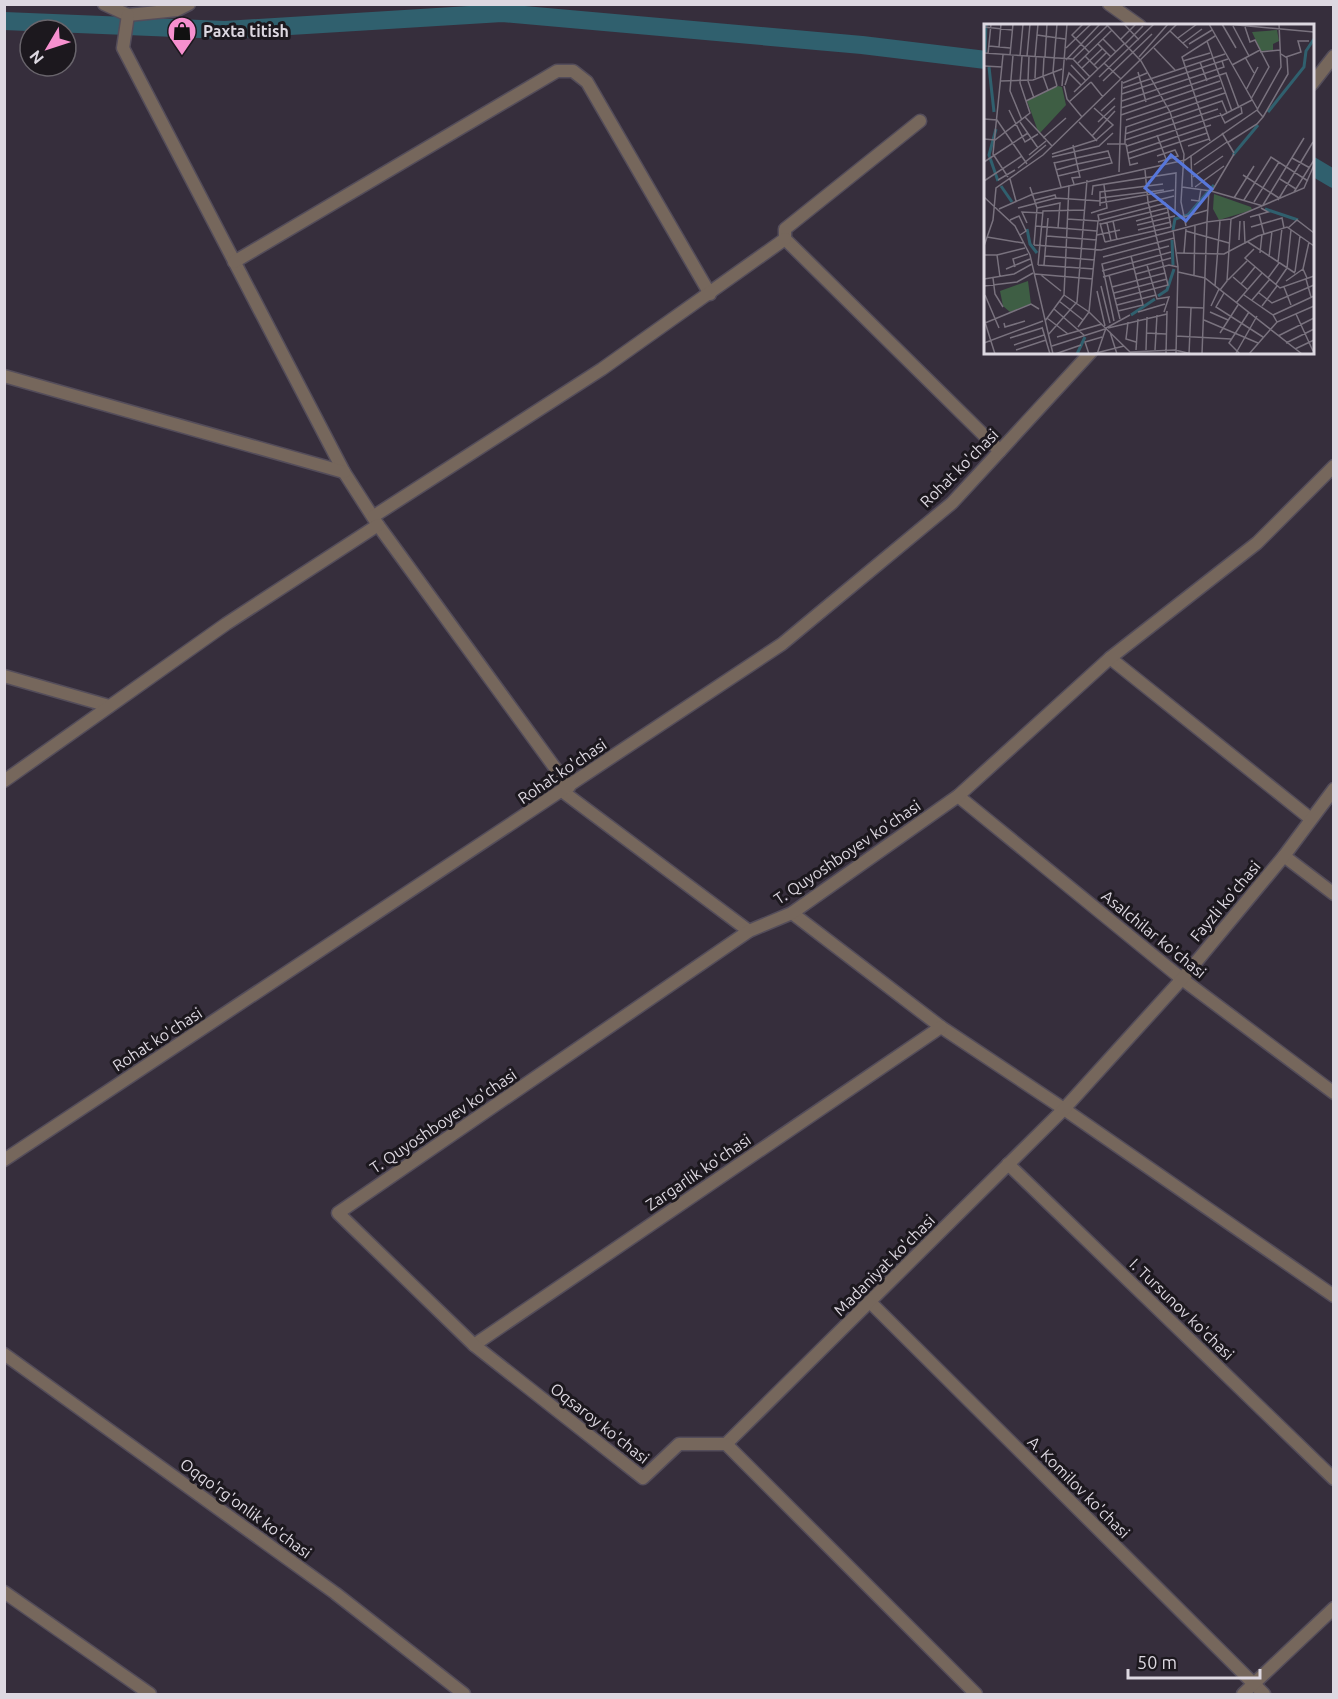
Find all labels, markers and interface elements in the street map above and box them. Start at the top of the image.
shop icon: Paxta titish [166,15,198,57]
north arrow [18,18,78,78]
place label: Paxta titish [203,22,289,40]
inset map [984,24,1314,354]
text: N [26,47,47,68]
street label: Rohat ko'chasi [916,425,1002,511]
street label: Rohat ko'chasi [514,735,610,807]
street label: T. Quyoshboyev ko'chasi [770,796,924,908]
street label: Fayzli ko'chasi [1186,857,1264,945]
street label: Asalchilar ko'chasi [1098,886,1210,982]
street label: Rohat ko'chasi [109,1003,205,1075]
street label: T. Quyoshboyev ko'chasi [366,1065,520,1177]
street label: Zargarlik ko'chasi [642,1130,754,1214]
street label: Madaniyat ko'chasi [830,1211,938,1319]
street label: I. Tursunov ko'chasi [1126,1255,1238,1363]
street label: Oqsaroy ko'chasi [547,1379,653,1467]
street label: A. Komilov ko'chasi [1024,1432,1134,1542]
street label: Oqqo'rg'onlik ko'chasi [177,1454,315,1562]
scale bar [1128,1642,1260,1680]
text: 50 m [1137,1652,1177,1672]

